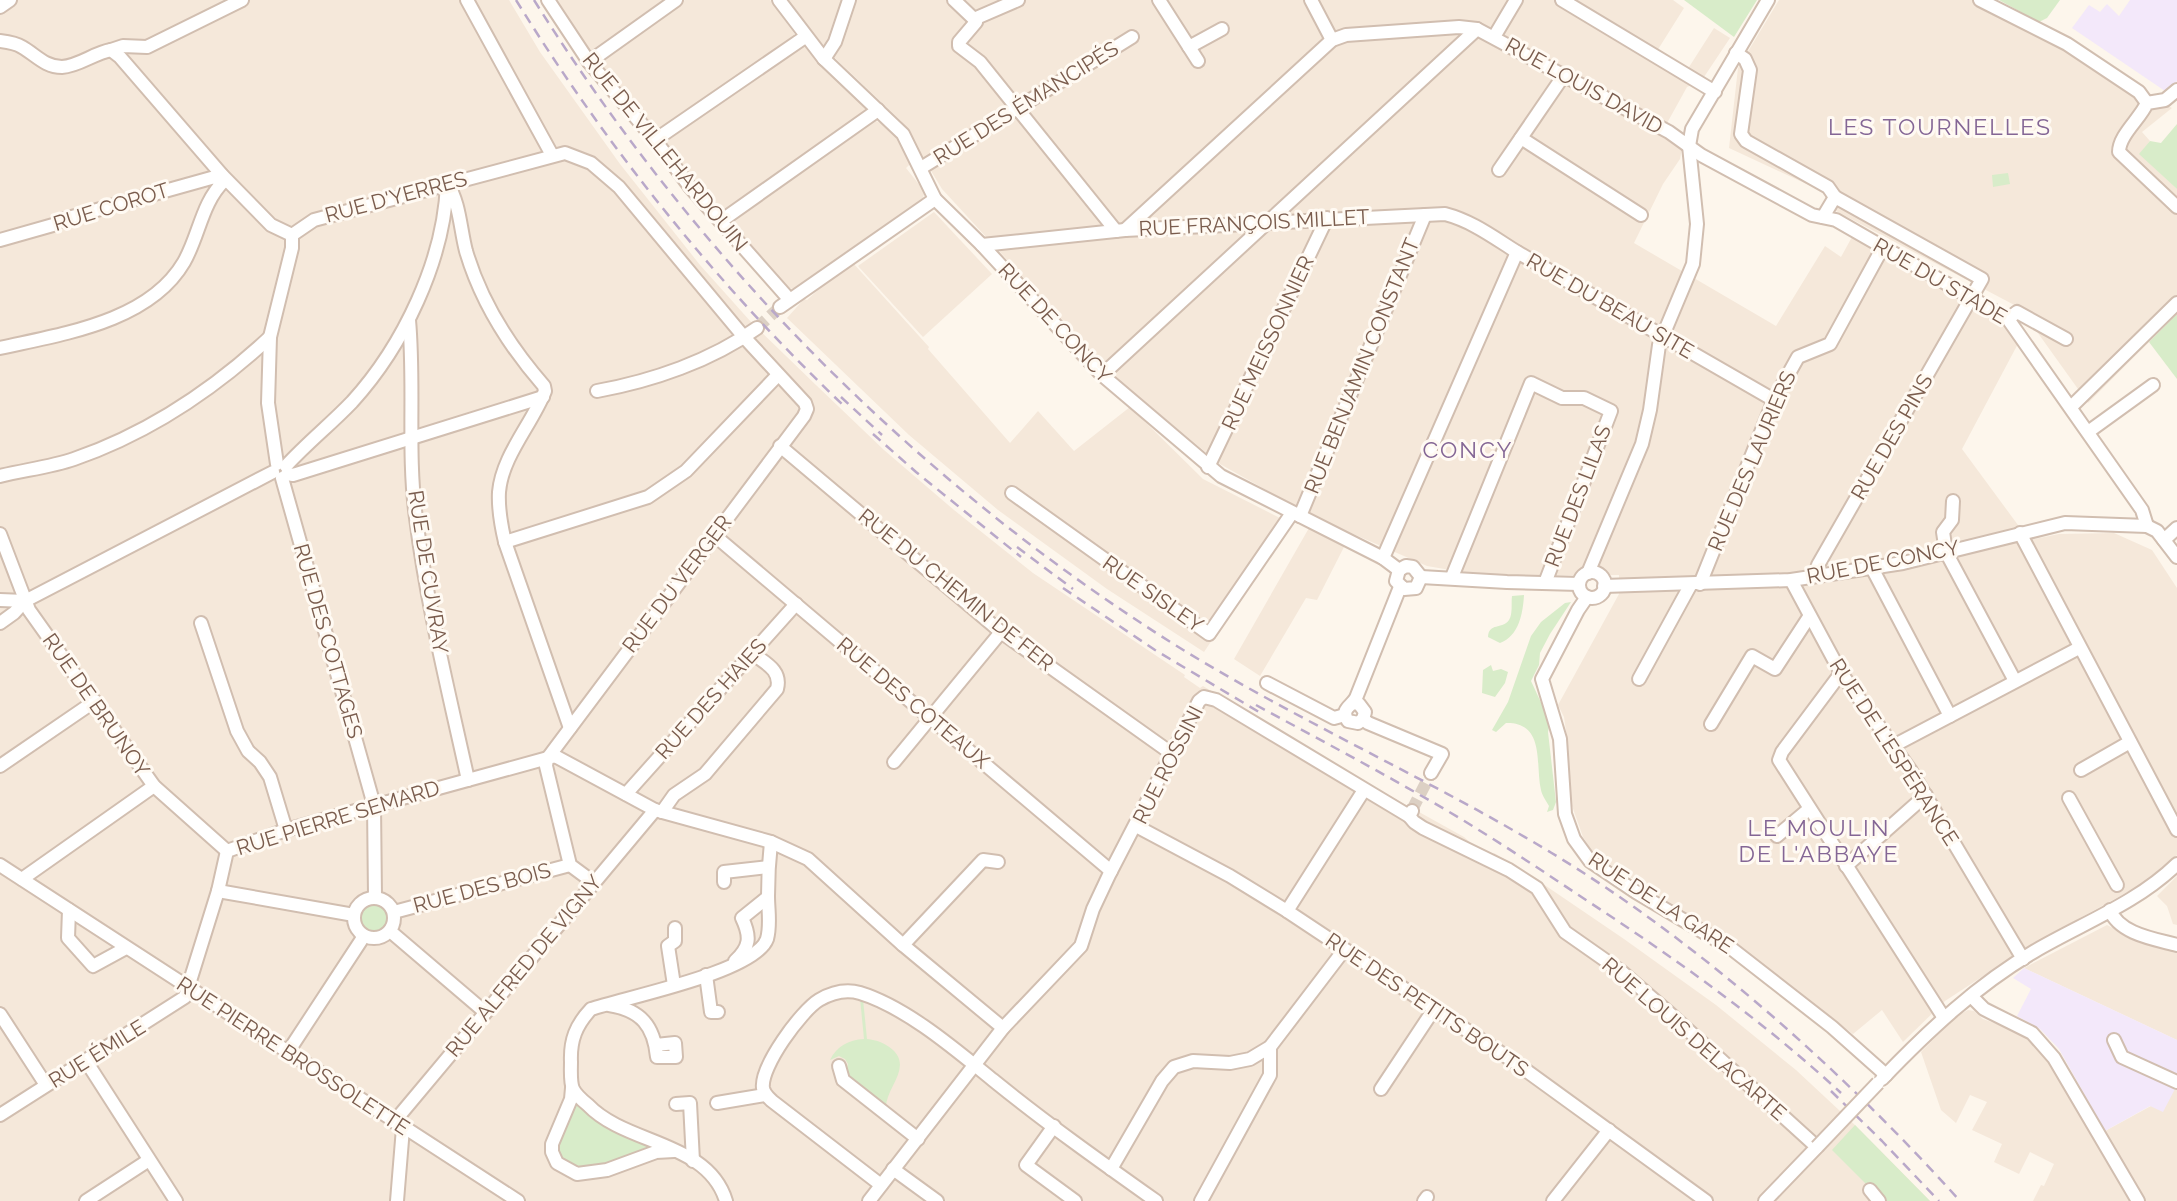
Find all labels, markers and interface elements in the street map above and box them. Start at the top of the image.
street label: RUE LOUIS DAVID [1501,32,1667,139]
street label: RUE DES ÉMANCIPÉS [929,35,1123,170]
street label: RUE DE VILLEHARDOUIN [578,47,753,256]
district label: LES TOURNELLES [1828,113,2052,140]
street label: RUE D'YERRES [322,165,470,228]
street label: RUE COROT [50,177,172,236]
street label: RUE FRANÇOIS MILLET [1138,204,1370,241]
street label: RUE DU STADE [1869,232,2011,329]
street label: RUE BENJAMIN CONSTANT [1299,234,1424,497]
street label: RUE DU BEAU SITE [1522,247,1698,364]
street label: RUE MEISSONNIER [1216,252,1319,434]
street label: RUE DE CONCY [993,258,1118,388]
street label: RUE DES LAURIERS [1702,367,1801,555]
street label: RUE DES PINS [1846,369,1938,504]
street label: RUE DES LILAS [1539,421,1616,570]
district label: CONCY [1423,436,1513,463]
street label: RUE DE CUVRAY [403,488,454,656]
street label: RUE DU CHEMIN DE FER [854,503,1059,676]
street label: RUE DU VERGER [617,510,736,657]
street label: RUE DE CONCY [1805,534,1962,589]
street label: RUE DES COTTAGES [289,541,368,741]
street label: RUE SISLEY [1098,550,1209,638]
street label: RUE DE BRUNOY [38,628,155,781]
street label: RUE DES COTEAUX [832,632,995,774]
street label: RUE DES HAIES [650,633,772,764]
street label: RUE DE L'ESPÉRANCE [1825,654,1964,850]
street label: RUE ROSSINI [1127,701,1208,828]
street label: RUE PIERRE SEMARD [233,775,443,860]
district label: LE MOULIN DE L'ABBAYE [1738,814,1900,867]
street label: RUE DE LA GARE [1584,846,1738,959]
street label: RUE DES BOIS [410,857,554,918]
street label: RUE ALFRED DE VIGNY [440,869,607,1062]
street label: RUE DES PETITS BOUTS [1321,927,1534,1082]
street label: RUE LOUIS DELACARTE [1597,952,1791,1125]
street label: RUE PIERRE BROSSOLETTE [172,971,414,1140]
street label: RUE ÉMILE [44,1014,150,1093]

